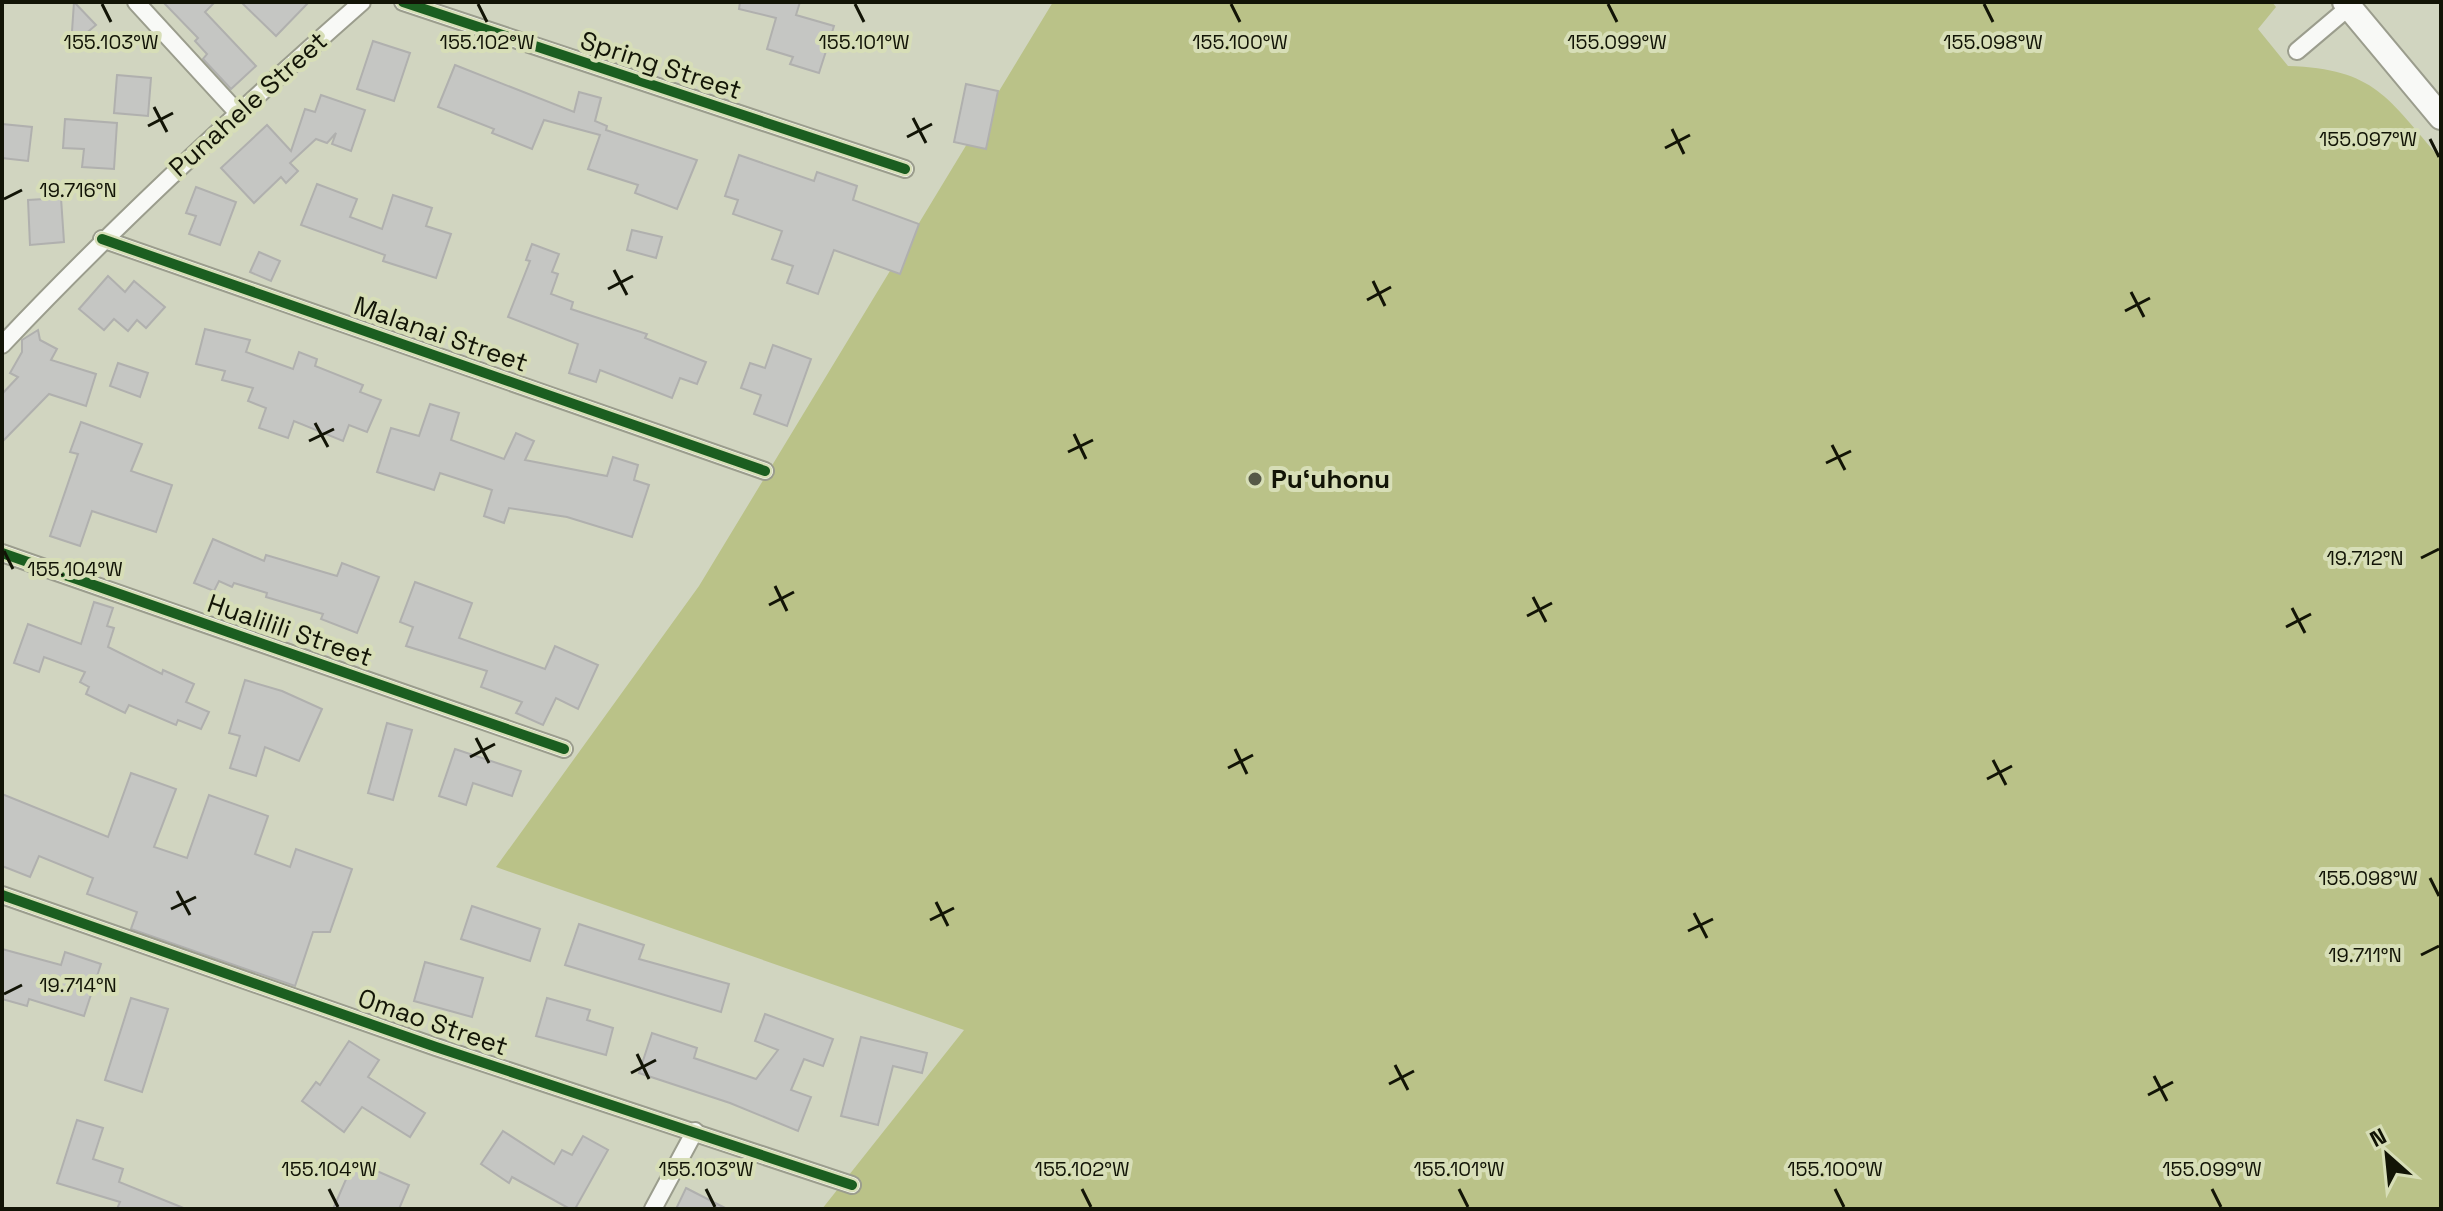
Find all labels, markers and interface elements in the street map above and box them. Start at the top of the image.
street label: Spring Street [576,23,746,107]
street label: Punahele Street [162,24,334,184]
text: 155.103°W [64,29,158,55]
text: 155.102°W [440,29,534,55]
text: 155.101°W [818,29,910,55]
text: 155.100°W [1192,29,1288,55]
text: 155.099°W [1567,29,1667,55]
text: 155.098°W [1943,29,2043,55]
text: 155.097°W [2319,126,2417,152]
text: 19.716°N [39,177,117,203]
street label: Malanai Street [349,288,533,380]
place label: Puʻuhonu [1271,462,1390,496]
marker: Puʻuhonu [1246,470,1264,488]
text: 19.712°N [2326,545,2404,571]
text: 155.104°W [27,556,123,582]
street label: Hualilili Street [203,586,377,674]
text: 155.098°W [2318,865,2418,891]
text: 19.711°N [2328,942,2402,968]
text: 19.714°N [39,972,117,998]
street label: Omao Street [353,980,513,1064]
north arrow [2347,1115,2427,1195]
text: N [2365,1121,2391,1153]
text: 155.104°W [281,1156,377,1182]
text: 155.103°W [659,1156,753,1182]
text: 155.102°W [1035,1156,1129,1182]
text: 155.101°W [1413,1156,1505,1182]
text: 155.100°W [1787,1156,1883,1182]
text: 155.099°W [2162,1156,2262,1182]

